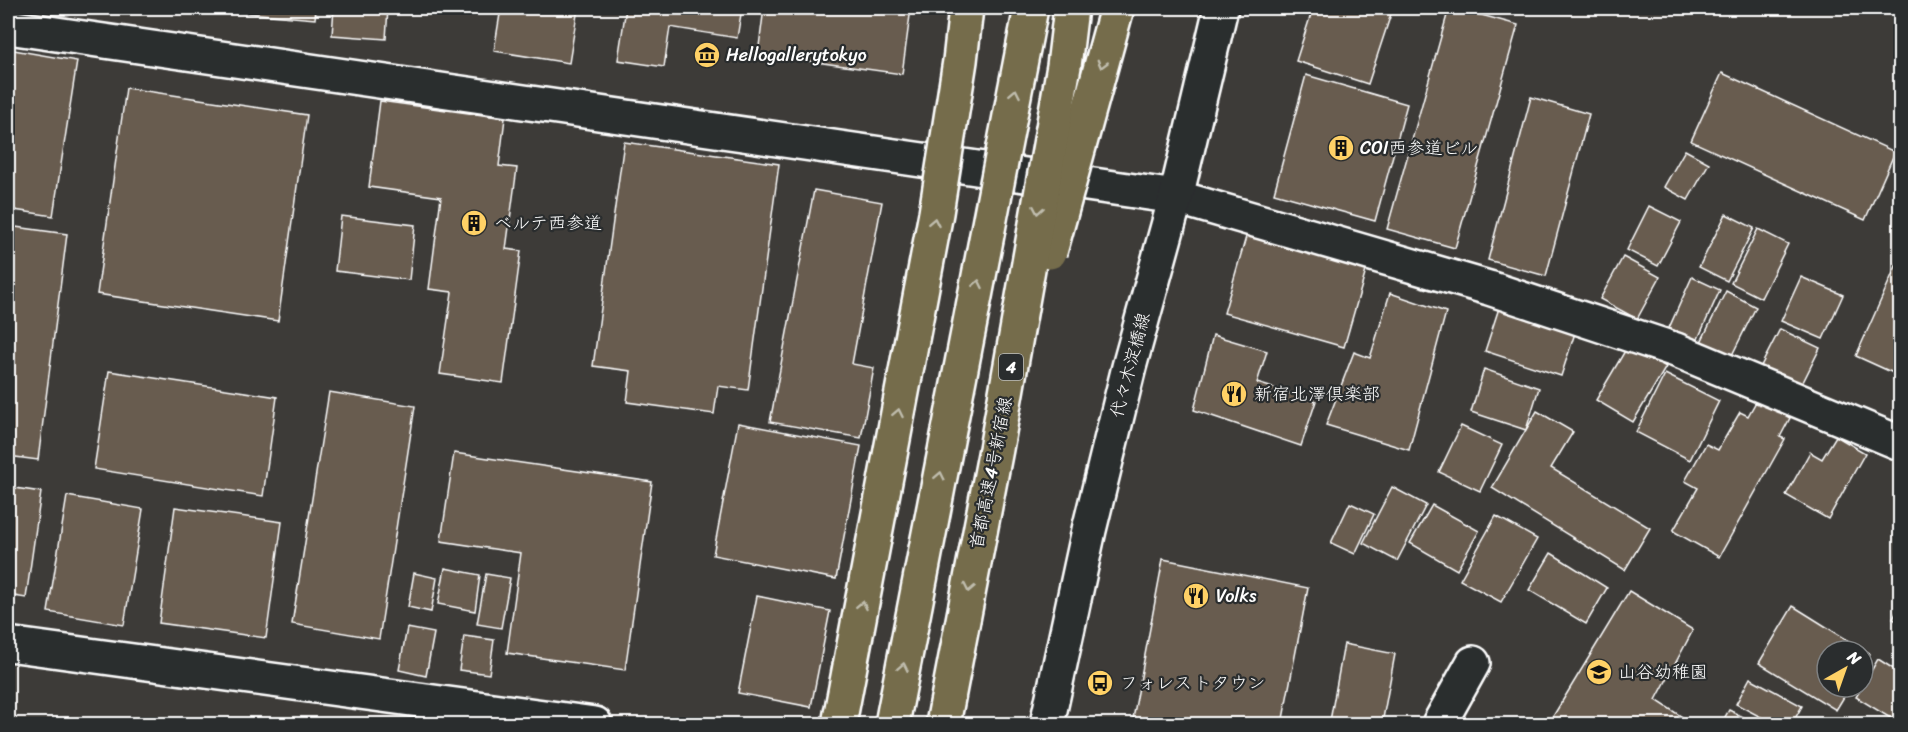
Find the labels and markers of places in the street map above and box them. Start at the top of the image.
place label: Hellogallerytokyo [726,39,867,71]
museum icon: Hellogallerytokyo [692,40,722,70]
place label: COI西参道ビル [1360,132,1478,164]
building icon: COI西参道ビル [1326,133,1356,163]
place label: ベルテ西参道 [494,207,602,239]
building icon: ベルテ西参道 [459,208,489,238]
place label: 新宿北澤倶楽部 [1254,378,1380,410]
restaurant icon: 新宿北澤倶楽部 [1219,379,1249,409]
place label: Volks [1216,580,1257,612]
restaurant icon: Volks [1181,581,1211,611]
place label: 山谷幼稚園 [1618,656,1708,688]
school or university icon: 山谷幼稚園 [1584,657,1614,687]
place label: フォレストタウン [1120,667,1265,699]
bus stop icon: フォレストタウン [1085,668,1115,698]

